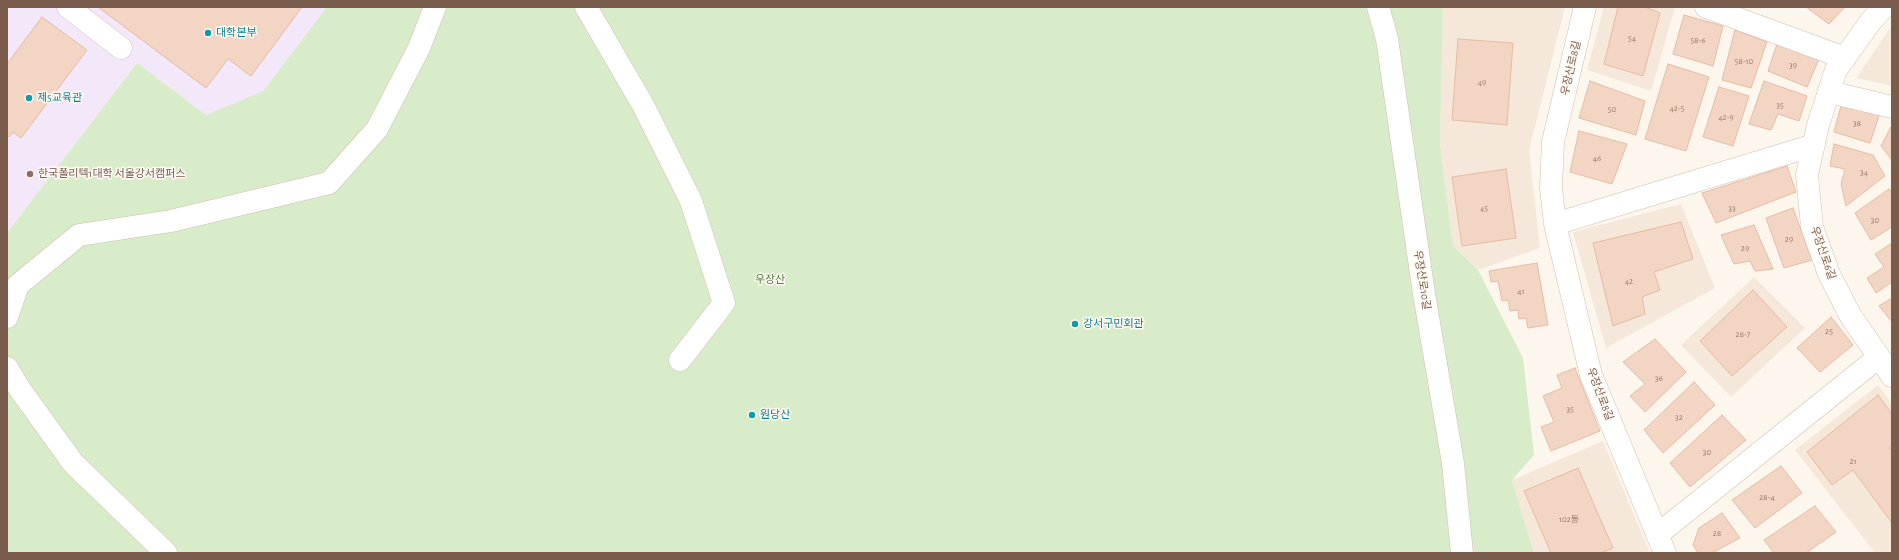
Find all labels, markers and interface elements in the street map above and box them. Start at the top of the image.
place label: 대학본부 [216,26,256,40]
marker: 대학본부 [203,28,213,38]
house number: 54 [1628,33,1636,43]
house number: 58-6 [1690,35,1706,45]
street label: 우장산로8길 [1558,39,1584,97]
house number: 58-10 [1735,56,1753,66]
house number: 39 [1789,60,1797,70]
house number: 49 [1478,77,1486,87]
place label: 제5교육관 [37,91,82,105]
marker: 제5교육관 [24,93,34,103]
house number: 35 [1776,100,1784,110]
house number: 42-5 [1670,103,1684,113]
house number: 50 [1608,104,1616,114]
house number: 42-9 [1718,112,1734,122]
house number: 38 [1853,118,1861,128]
house number: 46 [1593,153,1601,163]
place label: 한국폴리텍1대학 서울강서캠퍼스 [38,167,185,181]
house number: 34 [1860,167,1868,177]
marker: 한국폴리텍1대학 서울강서캠퍼스 [25,169,35,179]
house number: 45 [1480,203,1488,213]
house number: 33 [1728,203,1736,213]
house number: 30 [1871,215,1879,225]
street label: 우장산로6길 [1808,224,1838,282]
house number: 29 [1785,234,1793,244]
house number: 29 [1741,243,1749,253]
street label: 우장산로10길 [1411,249,1433,311]
park label: 우장산 [755,273,785,287]
house number: 42 [1625,276,1633,286]
house number: 41 [1517,286,1525,296]
place label: 강서구민회관 [1083,317,1144,331]
marker: 강서구민회관 [1070,319,1080,329]
house number: 25 [1825,326,1833,336]
house number: 28-7 [1736,329,1750,339]
street label: 우장산로8길 [1584,366,1616,422]
house number: 36 [1655,373,1663,383]
house number: 35 [1566,404,1574,414]
place label: 원당산 [760,408,790,422]
marker: 원당산 [747,410,757,420]
house number: 32 [1675,412,1683,422]
house number: 30 [1703,447,1711,457]
house number: 21 [1849,456,1857,466]
house number: 28-4 [1759,492,1775,502]
house number: 102동 [1559,514,1579,524]
house number: 28 [1713,528,1721,538]

